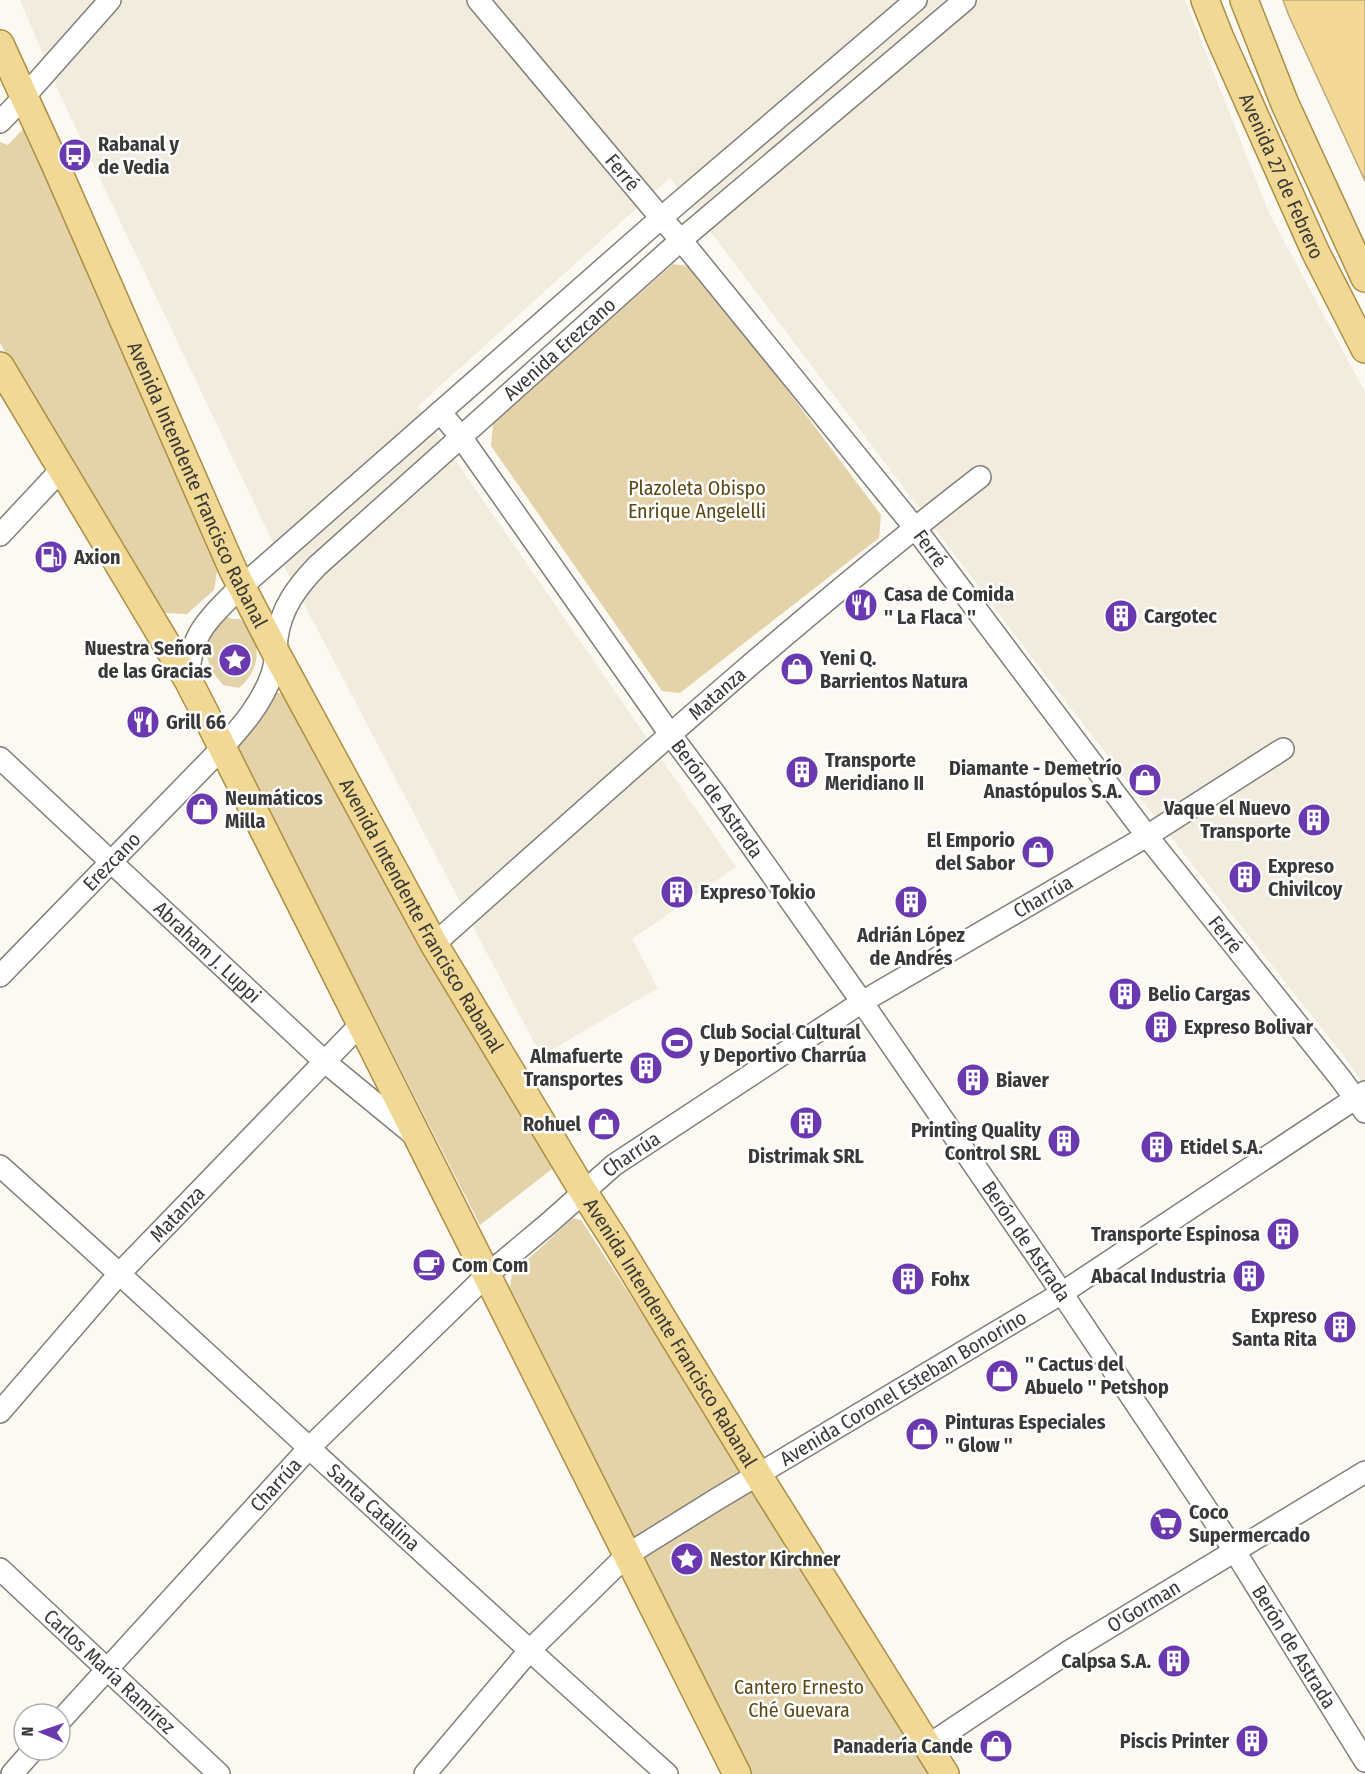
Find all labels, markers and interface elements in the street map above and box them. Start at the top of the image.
street label: Avenida 27 de Febrero [1234,90,1329,263]
place label: Rabanal y de Vedia [98,132,179,179]
bus stop icon: Rabanal y de Vedia [57,137,93,173]
street label: Ferré [600,149,645,196]
street label: Avenida Erezcano [498,292,621,405]
street label: Avenida Intendente Francisco Rabanal [122,338,273,632]
park label: Plazoleta Obispo Enrique Angelelli [628,476,766,523]
street label: Ferré [908,525,952,572]
fuel station icon: Axion [33,539,69,575]
place label: Axion [73,545,121,569]
place label: Casa de Comida '' La Flaca '' [884,582,1014,629]
restaurant icon: Casa de Comida '' La Flaca '' [843,587,879,623]
building icon: Cargotec [1103,598,1139,634]
place label: Cargotec [1144,604,1217,628]
place label: Nuestra Señora de las Gracias [85,636,212,683]
place icon: Nuestra Señora de las Gracias [217,642,253,678]
place label: Yeni Q. Barrientos Natura [819,646,968,693]
shop icon: Yeni Q. Barrientos Natura [779,651,815,687]
street label: Matanza [683,662,751,725]
restaurant icon: Grill 66 [125,704,161,740]
place label: Grill 66 [166,710,226,734]
street label: Berón de Astrada [666,735,768,863]
place label: Transporte Meridiano II [825,748,924,795]
building icon: Transporte Meridiano II [784,754,820,790]
place label: Diamante - Demetrío Anastópulos S.A. [949,756,1122,803]
shop icon: Diamante - Demetrío Anastópulos S.A. [1127,762,1163,798]
street label: Avenida Intendente Francisco Rabanal [334,774,509,1057]
place label: Neumáticos Milla [225,786,323,833]
shop icon: Neumáticos Milla [184,791,220,827]
place label: Vaque el Nuevo Transporte [1163,796,1291,843]
building icon: Vaque el Nuevo Transporte [1296,802,1332,838]
street label: Erezcano [78,827,145,896]
place label: El Emporio del Sabor [927,828,1016,875]
shop icon: El Emporio del Sabor [1020,834,1056,870]
place label: Expreso Chivilcoy [1268,854,1343,901]
building icon: Expreso Chivilcoy [1227,859,1263,895]
street label: Charrúa [1009,870,1077,923]
building icon: Expreso Tokio [659,874,695,910]
place label: Expreso Tokio [700,880,816,904]
building icon: Adrián López de Andrés [893,884,929,920]
street label: Abraham J. Luppi [149,896,266,1008]
street label: Ferré [1203,911,1248,958]
place label: Adrián López de Andrés [856,923,965,970]
building icon: Belio Cargas [1107,976,1143,1012]
place label: Belio Cargas [1148,982,1250,1006]
building icon: Expreso Bolivar [1143,1009,1179,1045]
place label: Expreso Bolivar [1184,1015,1314,1039]
place label: Club Social Cultural y Deportivo Charrúa [699,1020,867,1067]
sports icon: Club Social Cultural y Deportivo Charrúa [659,1025,695,1061]
place label: Almafuerte Transportes [523,1044,623,1091]
building icon: Almafuerte Transportes [628,1050,664,1086]
building icon: Biaver [955,1062,991,1098]
place label: Biaver [996,1068,1049,1092]
building icon: Distrimak SRL [788,1105,824,1141]
shop icon: Rohuel [586,1106,622,1142]
place label: Rohuel [523,1112,582,1136]
place label: Printing Quality Control SRL [911,1118,1042,1165]
building icon: Printing Quality Control SRL [1046,1123,1082,1159]
street label: Charrúa [597,1126,664,1182]
building icon: Etidel S.A. [1139,1129,1175,1165]
place label: Etidel S.A. [1180,1135,1263,1159]
place label: Distrimak SRL [748,1144,865,1168]
street label: Berón de Astrada [977,1177,1076,1306]
street label: Matanza [145,1181,210,1247]
street label: Avenida Intendente Francisco Rabanal [579,1194,762,1472]
building icon: Transporte Espinosa [1265,1216,1301,1252]
place label: Transporte Espinosa [1091,1222,1260,1246]
cafe icon: Com Com [411,1247,447,1283]
place label: Com Com [452,1253,528,1277]
building icon: Abacal Industria [1231,1258,1267,1294]
building icon: Fohx [890,1261,926,1297]
place label: Abacal Industria [1090,1264,1226,1288]
place label: Fohx [931,1267,970,1291]
place label: Expreso Santa Rita [1232,1304,1317,1351]
street label: Avenida Coronel Esteban Bonorino [775,1305,1031,1471]
building icon: Expreso Santa Rita [1322,1309,1358,1345]
place label: '' Cactus del Abuelo '' Petshop [1024,1352,1169,1399]
shop icon: '' Cactus del Abuelo '' Petshop [984,1358,1020,1394]
place label: Pinturas Especiales '' Glow '' [945,1410,1106,1457]
shop icon: Pinturas Especiales '' Glow '' [904,1416,940,1452]
street label: Charrúa [245,1453,306,1517]
street label: Santa Catalina [322,1459,425,1556]
place label: Coco Supermercado [1189,1500,1311,1547]
supermarket icon: Coco Supermercado [1148,1506,1184,1542]
place icon: Nestor Kirchner [669,1541,705,1577]
place label: Nestor Kirchner [710,1547,841,1571]
street label: O'Gorman [1103,1575,1185,1637]
street label: Berón de Astrada [1247,1581,1342,1713]
street label: Carlos María Ramírez [39,1604,180,1739]
building icon: Calpsa S.A. [1156,1643,1192,1679]
place label: Calpsa S.A. [1061,1649,1151,1673]
park label: Cantero Ernesto Ché Guevara [734,1675,864,1722]
north arrow [12,1702,72,1762]
building icon: Piscis Printer [1234,1723,1270,1759]
text: N [18,1726,37,1737]
shop icon: Panadería Cande [978,1728,1014,1764]
place label: Piscis Printer [1120,1729,1230,1753]
place label: Panadería Cande [833,1734,973,1758]

